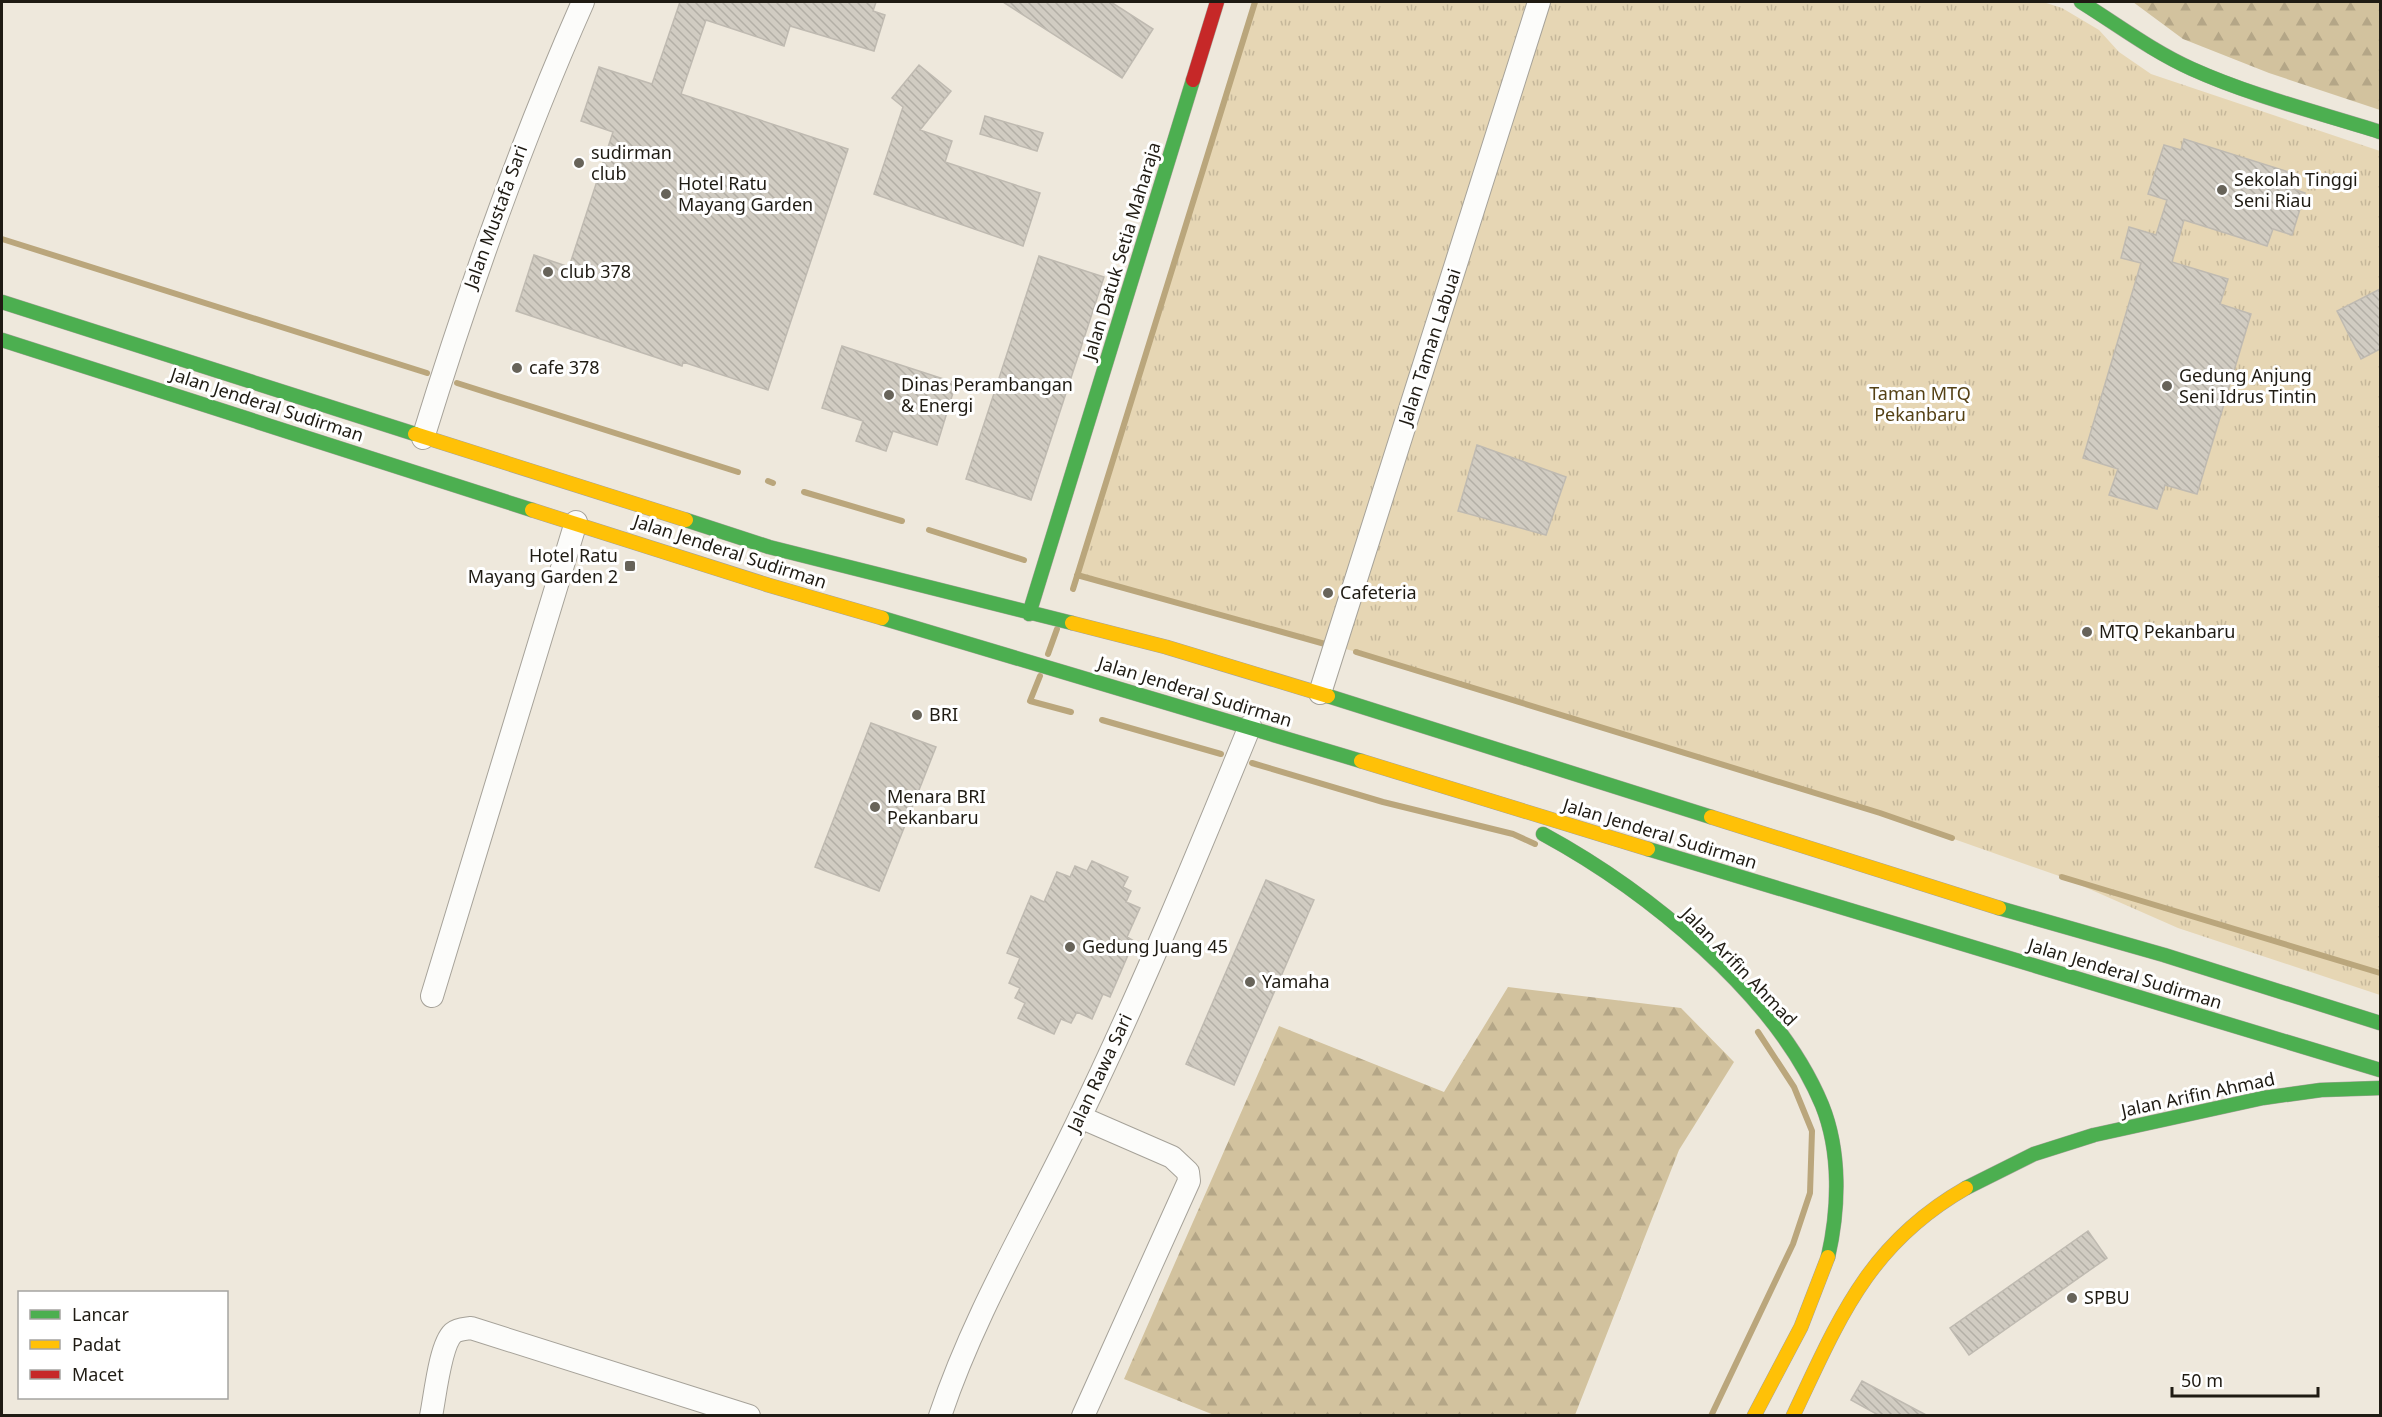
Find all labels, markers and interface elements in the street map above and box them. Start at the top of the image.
street label: Jalan Datuk Setia Maharaja [1076,139,1166,364]
place label: sudirman club [591,140,672,185]
street label: Jalan Mustafa Sari [457,141,532,294]
marker: sudirman club [572,156,586,170]
place label: Sekolah Tinggi Seni Riau [2234,167,2358,212]
place label: Hotel Ratu Mayang Garden [678,171,813,216]
marker: Sekolah Tinggi Seni Riau [2215,183,2229,197]
marker: Hotel Ratu Mayang Garden [659,187,673,201]
place label: club 378 [560,259,631,283]
marker: club 378 [541,265,555,279]
street label: Jalan Taman Labuai [1392,265,1466,430]
place label: cafe 378 [529,355,600,379]
street label: Jalan Jenderal Sudirman [166,361,367,447]
marker: cafe 378 [510,361,524,375]
place label: Gedung Anjung Seni Idrus Tintin [2179,363,2317,408]
place label: Dinas Perambangan & Energi [901,372,1073,417]
marker: Gedung Anjung Seni Idrus Tintin [2160,379,2174,393]
park label: Taman MTQ Pekanbaru [1869,381,1971,426]
marker: Dinas Perambangan & Energi [882,388,896,402]
street label: Jalan Jenderal Sudirman [629,508,830,594]
place label: Hotel Ratu Mayang Garden 2 [468,543,618,588]
marker: Hotel Ratu Mayang Garden 2 [623,559,637,573]
place label: Cafeteria [1340,580,1417,604]
marker: Cafeteria [1321,586,1335,600]
place label: MTQ Pekanbaru [2099,619,2235,643]
marker: MTQ Pekanbaru [2080,625,2094,639]
street label: Jalan Jenderal Sudirman [1093,650,1295,732]
place label: BRI [929,702,958,726]
marker: BRI [910,708,924,722]
place label: Menara BRI Pekanbaru [887,784,986,829]
street label: Jalan Jenderal Sudirman [1558,792,1760,874]
marker: Menara BRI Pekanbaru [868,800,882,814]
street label: Jalan Arifin Ahmad [1675,900,1803,1031]
street label: Jalan Jenderal Sudirman [2023,932,2225,1014]
place label: Gedung Juang 45 [1082,934,1228,958]
marker: Gedung Juang 45 [1063,940,1077,954]
place label: Yamaha [1262,969,1330,993]
marker: Yamaha [1243,975,1257,989]
street label: Jalan Rawa Sari [1060,1010,1137,1137]
street label: Jalan Arifin Ahmad [2117,1066,2277,1122]
place label: SPBU [2084,1285,2130,1309]
legend [18,1291,228,1399]
marker: SPBU [2065,1291,2079,1305]
text: Lancar [72,1302,129,1326]
text: Padat [72,1332,121,1356]
scale bar [2172,1360,2318,1398]
text: Macet [72,1362,124,1386]
text: 50 m [2181,1368,2223,1392]

